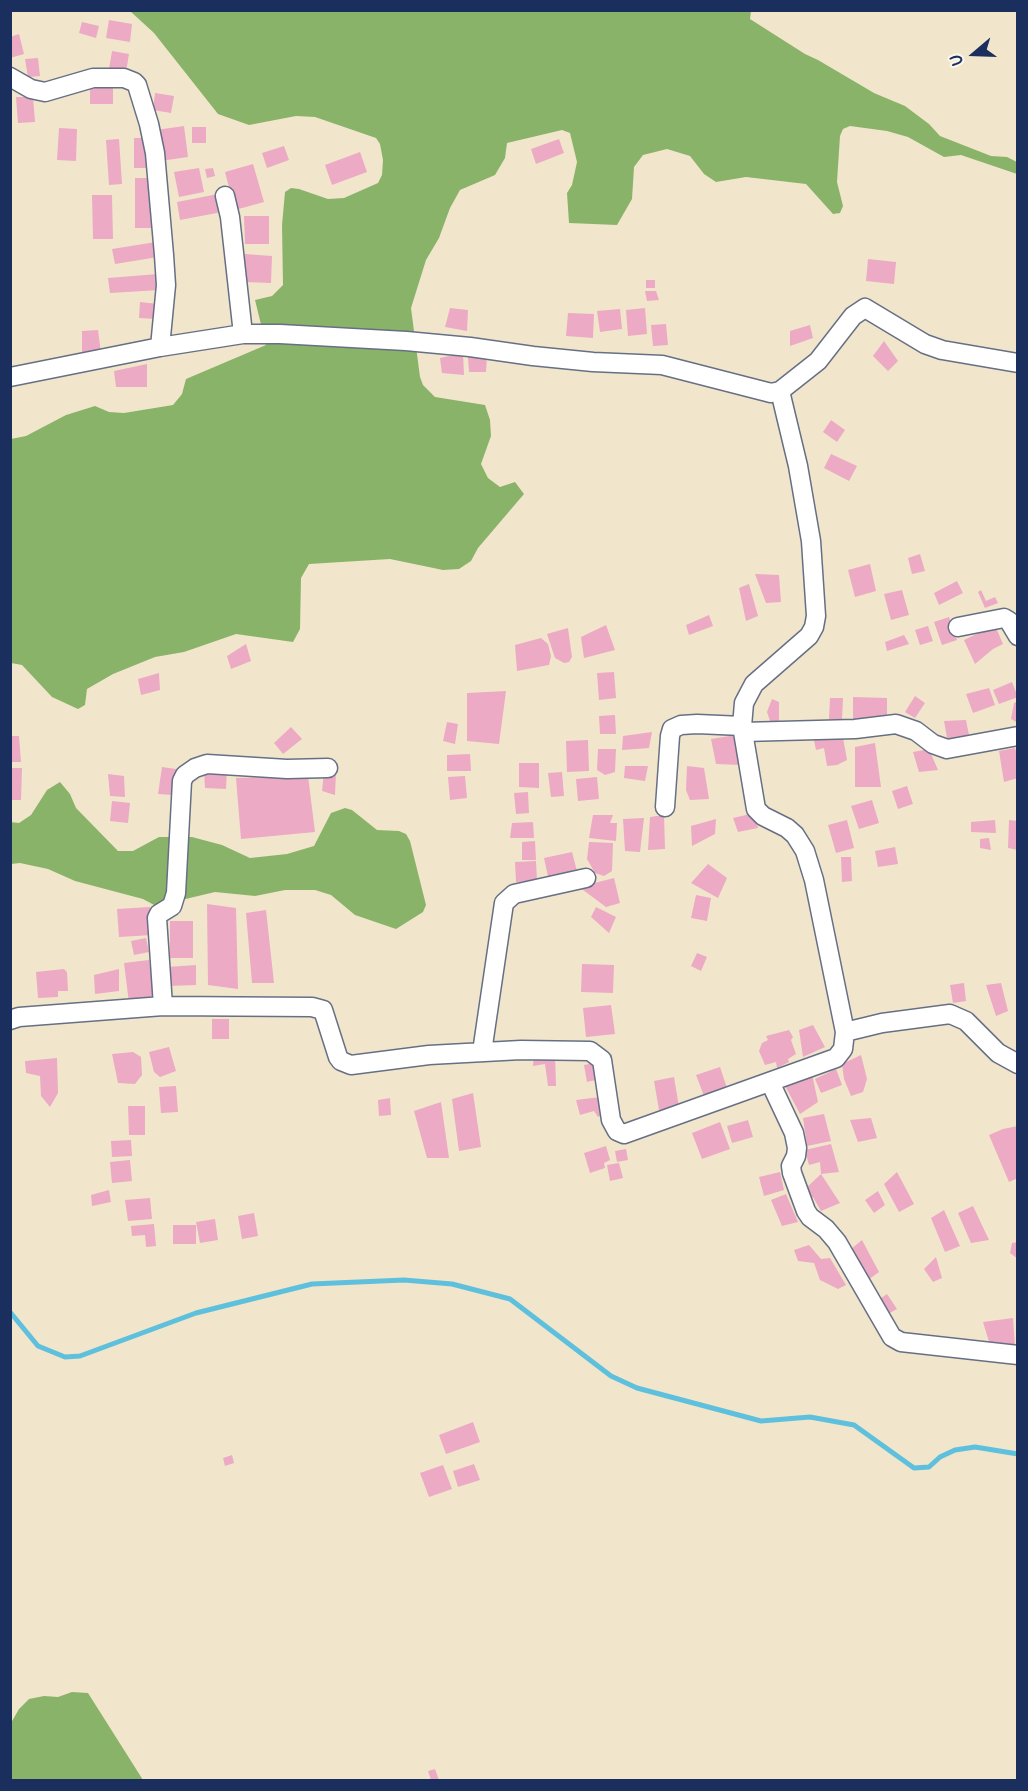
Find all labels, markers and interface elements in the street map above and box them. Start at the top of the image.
north arrow [944,24,1004,84]
text: U [946,52,968,68]

